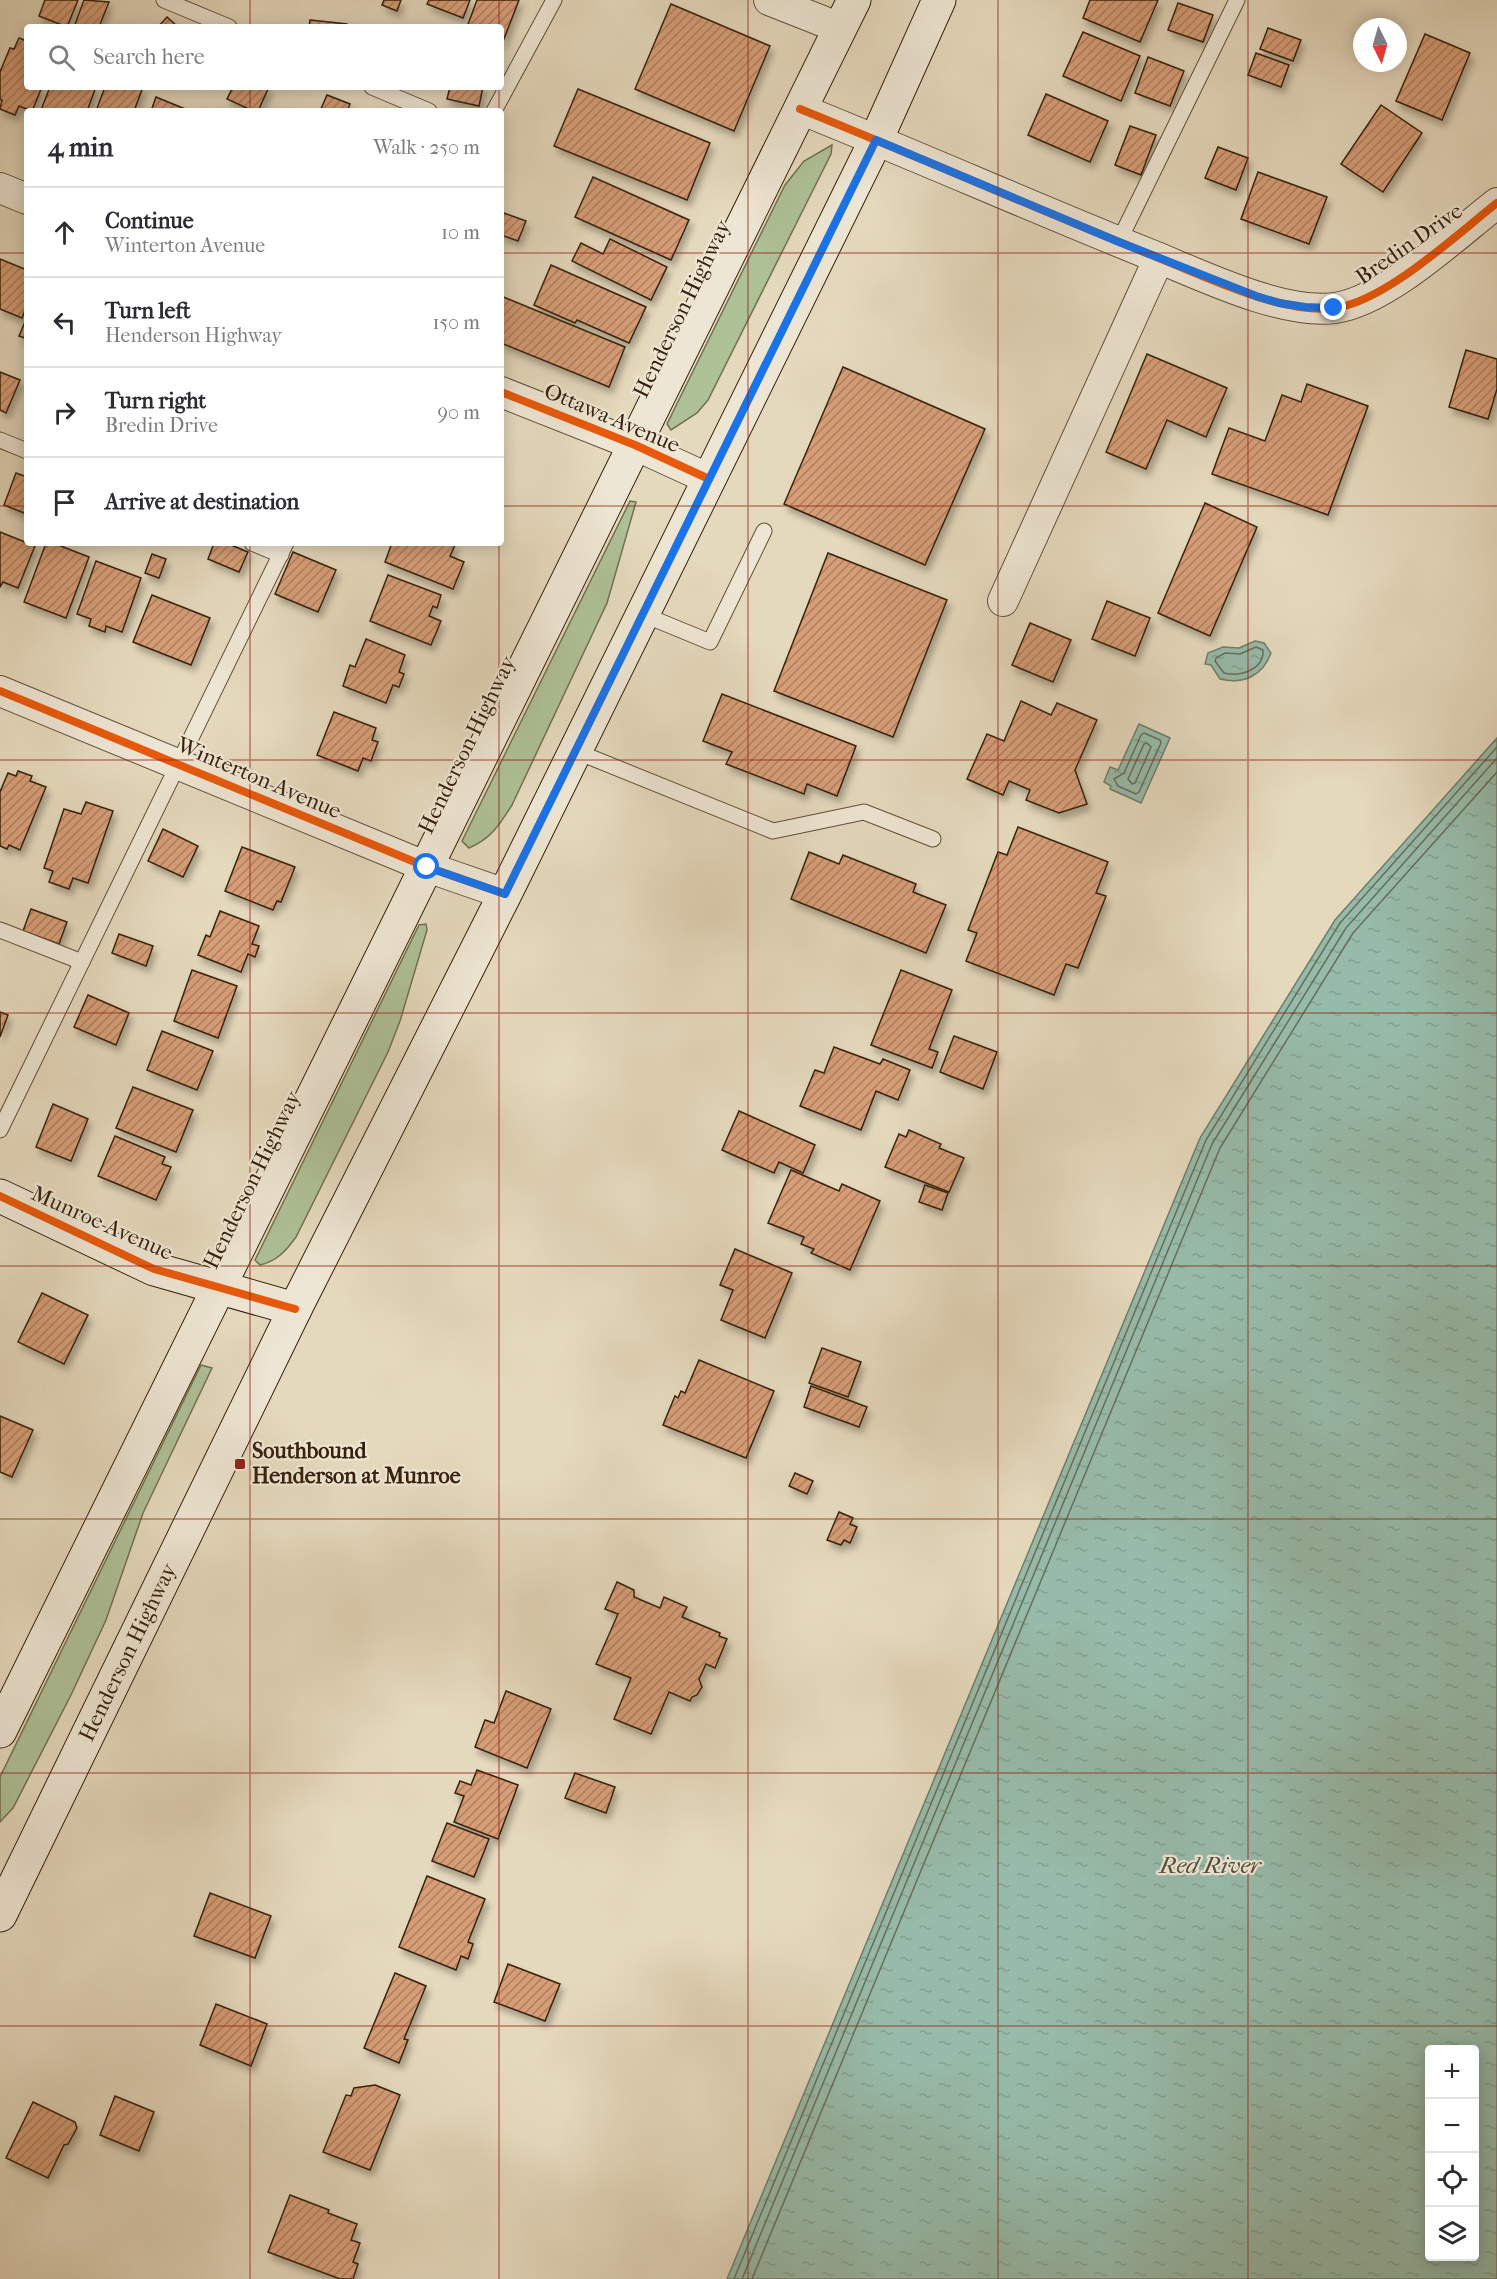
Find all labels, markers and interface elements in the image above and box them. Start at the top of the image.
north arrow [1353,18,1407,72]
search box [24,24,504,90]
icon: search [45,41,78,74]
text: Search here [93,44,205,70]
text: 4 min [48,132,113,163]
text: Walk · 250 m [373,136,480,159]
street label: Bredin Drive [1351,198,1467,290]
text: Continue [105,208,194,234]
street label: Henderson Highway [628,215,737,402]
icon: ahead [48,216,81,249]
text: 10 m [441,221,480,244]
text: Winterton Avenue [105,234,265,257]
route end [1320,294,1346,320]
text: Turn left [105,298,191,324]
icon: left [48,306,81,339]
text: 150 m [432,311,480,334]
text: Henderson Highway [105,324,282,347]
street label: Ottawa Avenue [540,378,684,458]
text: Turn right [105,388,206,414]
icon: right [48,396,81,429]
text: 90 m [438,401,480,424]
text: Bredin Drive [105,414,218,437]
icon: arrive [48,486,81,519]
text: Arrive at destination [105,489,299,515]
street label: Henderson Highway [413,651,522,838]
street label: Winterton Avenue [172,731,345,824]
route start [413,853,439,879]
street label: Henderson Highway [198,1086,307,1273]
street label: Munroe Avenue [27,1180,177,1266]
place label: Southbound Henderson at Munroe [252,1438,461,1489]
marker: Southbound Henderson at Munroe [233,1457,247,1471]
street label: Henderson Highway [73,1558,183,1746]
water label: Red River [1157,1851,1263,1879]
map controls [1425,2045,1479,2261]
button: + [1425,2045,1479,2099]
button: − [1425,2099,1479,2153]
button: locate [1425,2153,1479,2207]
button: layers [1425,2207,1479,2261]

